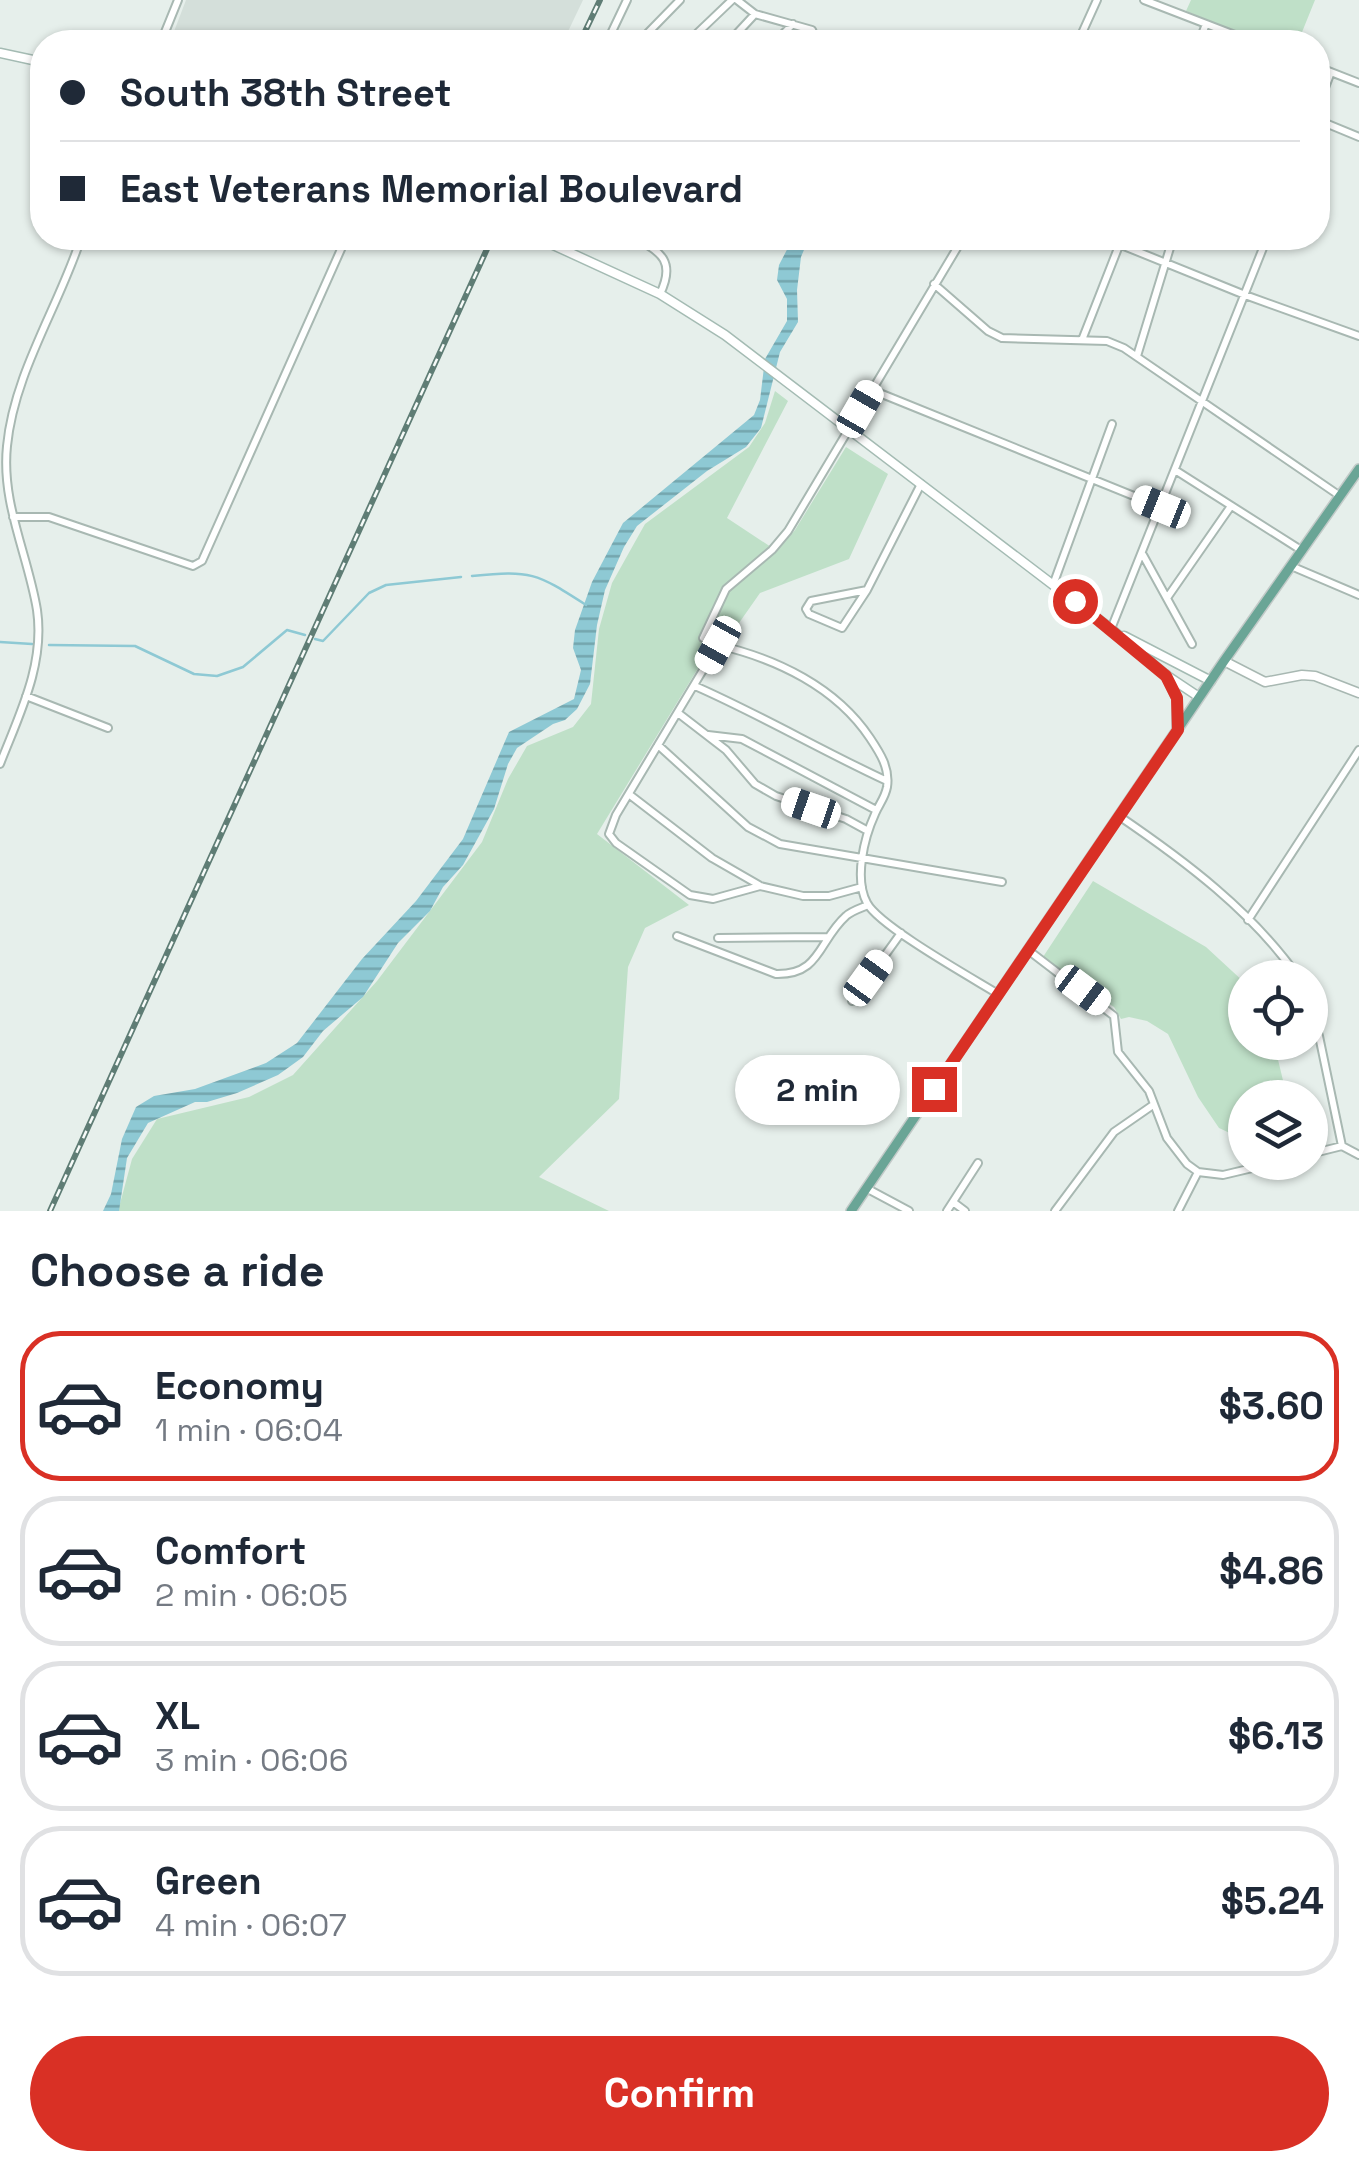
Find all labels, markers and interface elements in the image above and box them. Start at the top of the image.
text: South 38th Street [120,69,452,117]
text: East Veterans Memorial Boulevard [120,165,743,213]
car [832,376,888,442]
car [1128,482,1194,532]
route start [1053,579,1098,624]
car [690,611,746,679]
car [778,784,844,832]
car [838,945,898,1011]
car [1050,960,1116,1020]
map controls [1228,960,1328,1180]
button: locate [1228,960,1328,1060]
callout: 2 min [734,1054,899,1124]
route end [912,1067,957,1112]
text: 2 min [776,1070,859,1110]
button: layers [1228,1080,1328,1180]
text: Choose a ride [30,1242,325,1299]
icon: car [35,1361,125,1451]
text: Economy [155,1362,324,1410]
text: $3.60 [1219,1382,1324,1430]
text: 1 min · 06:04 [155,1410,343,1450]
icon: car [35,1526,125,1616]
text: Comfort [155,1527,306,1575]
text: $4.86 [1219,1547,1324,1595]
text: 2 min · 06:05 [155,1575,348,1615]
icon: car [35,1691,125,1781]
text: XL [155,1692,200,1740]
text: $6.13 [1228,1712,1324,1760]
text: 3 min · 06:06 [155,1740,348,1780]
icon: car [35,1856,125,1946]
text: Green [155,1857,262,1905]
text: $5.24 [1221,1877,1324,1925]
text: 4 min · 06:07 [155,1905,347,1945]
button: Confirm [30,2036,1329,2151]

